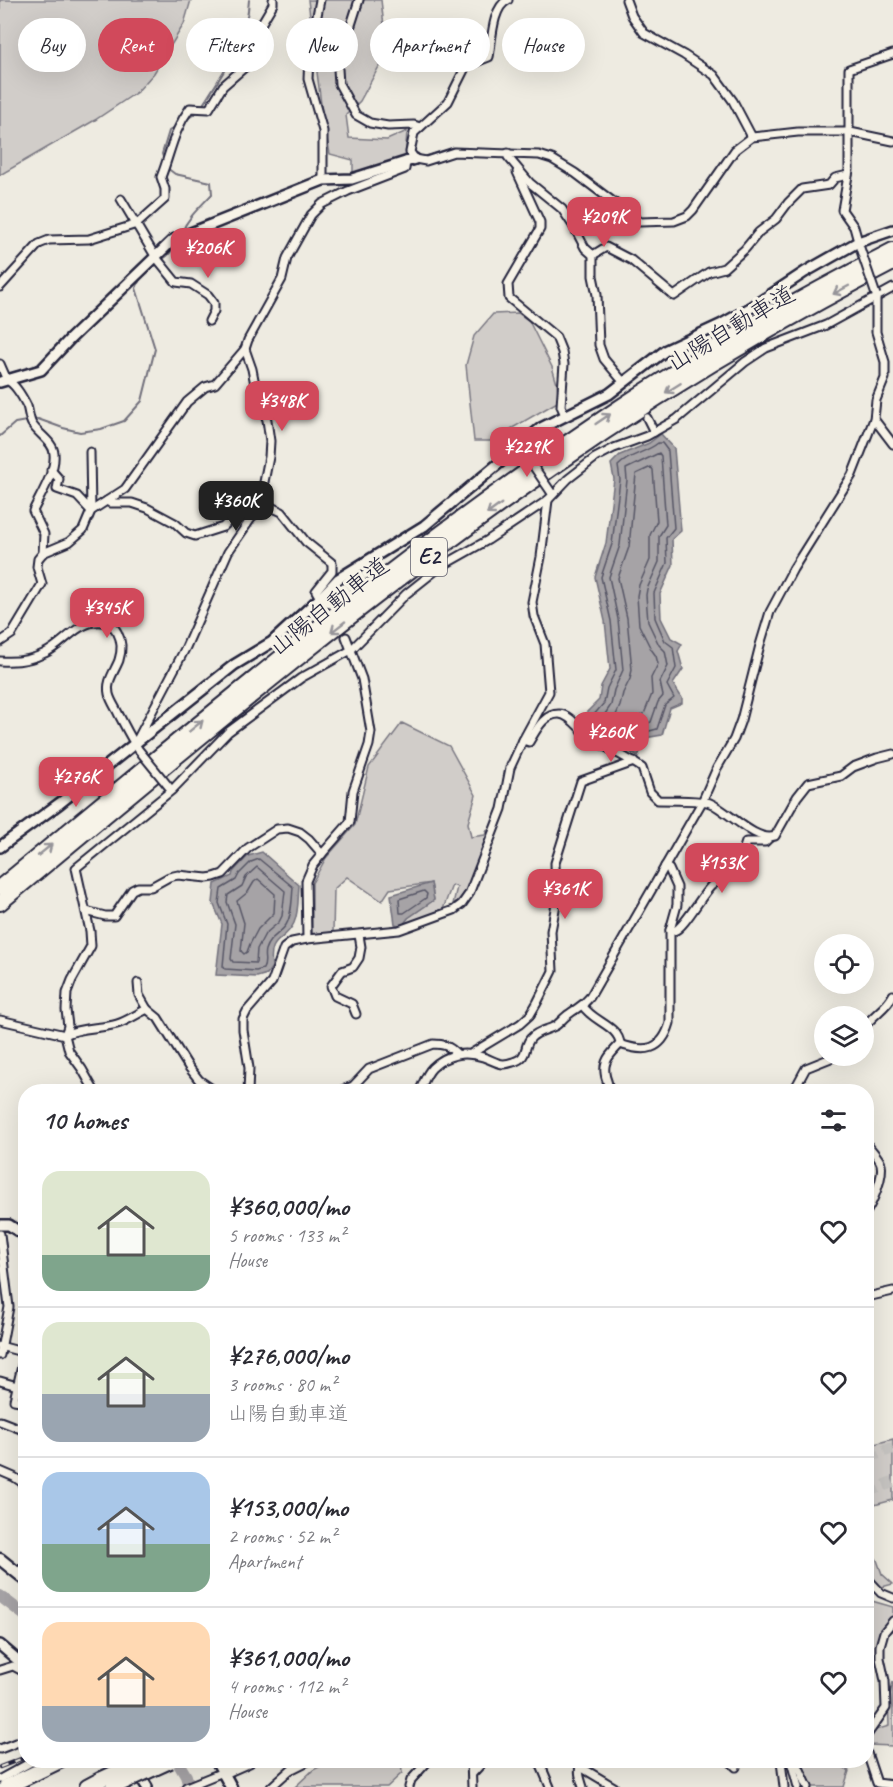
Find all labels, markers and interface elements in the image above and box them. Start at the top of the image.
chip: Buy [18,18,86,72]
chip: Rent [98,18,174,72]
chip: Filters [186,18,274,72]
chip: New [286,18,358,72]
chip: Apartment [370,18,490,72]
chip: House [502,18,585,72]
pin: ¥209K [562,197,646,248]
text: ¥209K [581,204,627,229]
pin: ¥206K [166,228,250,279]
text: ¥206K [185,235,231,260]
street label: 山陽自動車道 [662,278,800,378]
one-way arrow [833,284,850,296]
pin: ¥348K [240,381,324,432]
one-way arrow [665,383,682,395]
text: ¥348K [259,388,305,413]
one-way arrow [594,413,610,425]
pin: ¥229K [485,427,569,478]
text: ¥229K [504,434,550,459]
pin: ¥360K [194,481,278,532]
text: ¥360K [213,488,259,513]
one-way arrow [486,503,502,515]
road number: E2 [411,538,447,576]
street label: 山陽自動車道 [263,550,395,662]
pin: ¥345K [65,588,149,639]
text: ¥345K [84,595,130,620]
one-way arrow [331,620,347,633]
pin: ¥260K [569,712,653,763]
one-way arrow [188,719,203,733]
text: ¥260K [588,719,634,744]
pin: ¥276K [34,757,118,808]
text: ¥276K [53,764,99,789]
one-way arrow [37,843,53,856]
pin: ¥153K [680,843,764,894]
text: ¥153K [699,850,745,875]
pin: ¥361K [523,869,607,920]
text: ¥361K [542,876,588,901]
map controls [814,934,874,1066]
button: locate [814,934,874,994]
button: layers [814,1006,874,1066]
text: 10 homes [42,1104,127,1137]
icon: filters [817,1104,850,1137]
text: ¥360,000/mo [228,1190,349,1223]
icon: home [90,1195,162,1267]
icon: heart [817,1215,850,1248]
text: 5 rooms · 133 m² [228,1223,345,1248]
text: House [228,1248,267,1273]
text: ¥276,000/mo [228,1339,349,1372]
icon: home [90,1346,162,1418]
icon: heart [817,1366,850,1399]
text: 3 rooms · 80 m² [228,1372,336,1397]
text: 山陽自動車道 [228,1401,348,1426]
text: ¥153,000/mo [228,1491,348,1524]
icon: home [90,1496,162,1568]
icon: heart [817,1516,850,1549]
text: 2 rooms · 52 m² [228,1524,336,1549]
text: Apartment [228,1549,301,1574]
text: ¥361,000/mo [228,1641,349,1674]
icon: home [90,1646,162,1718]
icon: heart [817,1666,850,1699]
text: 4 rooms · 112 m² [228,1674,345,1699]
text: House [228,1699,267,1724]

